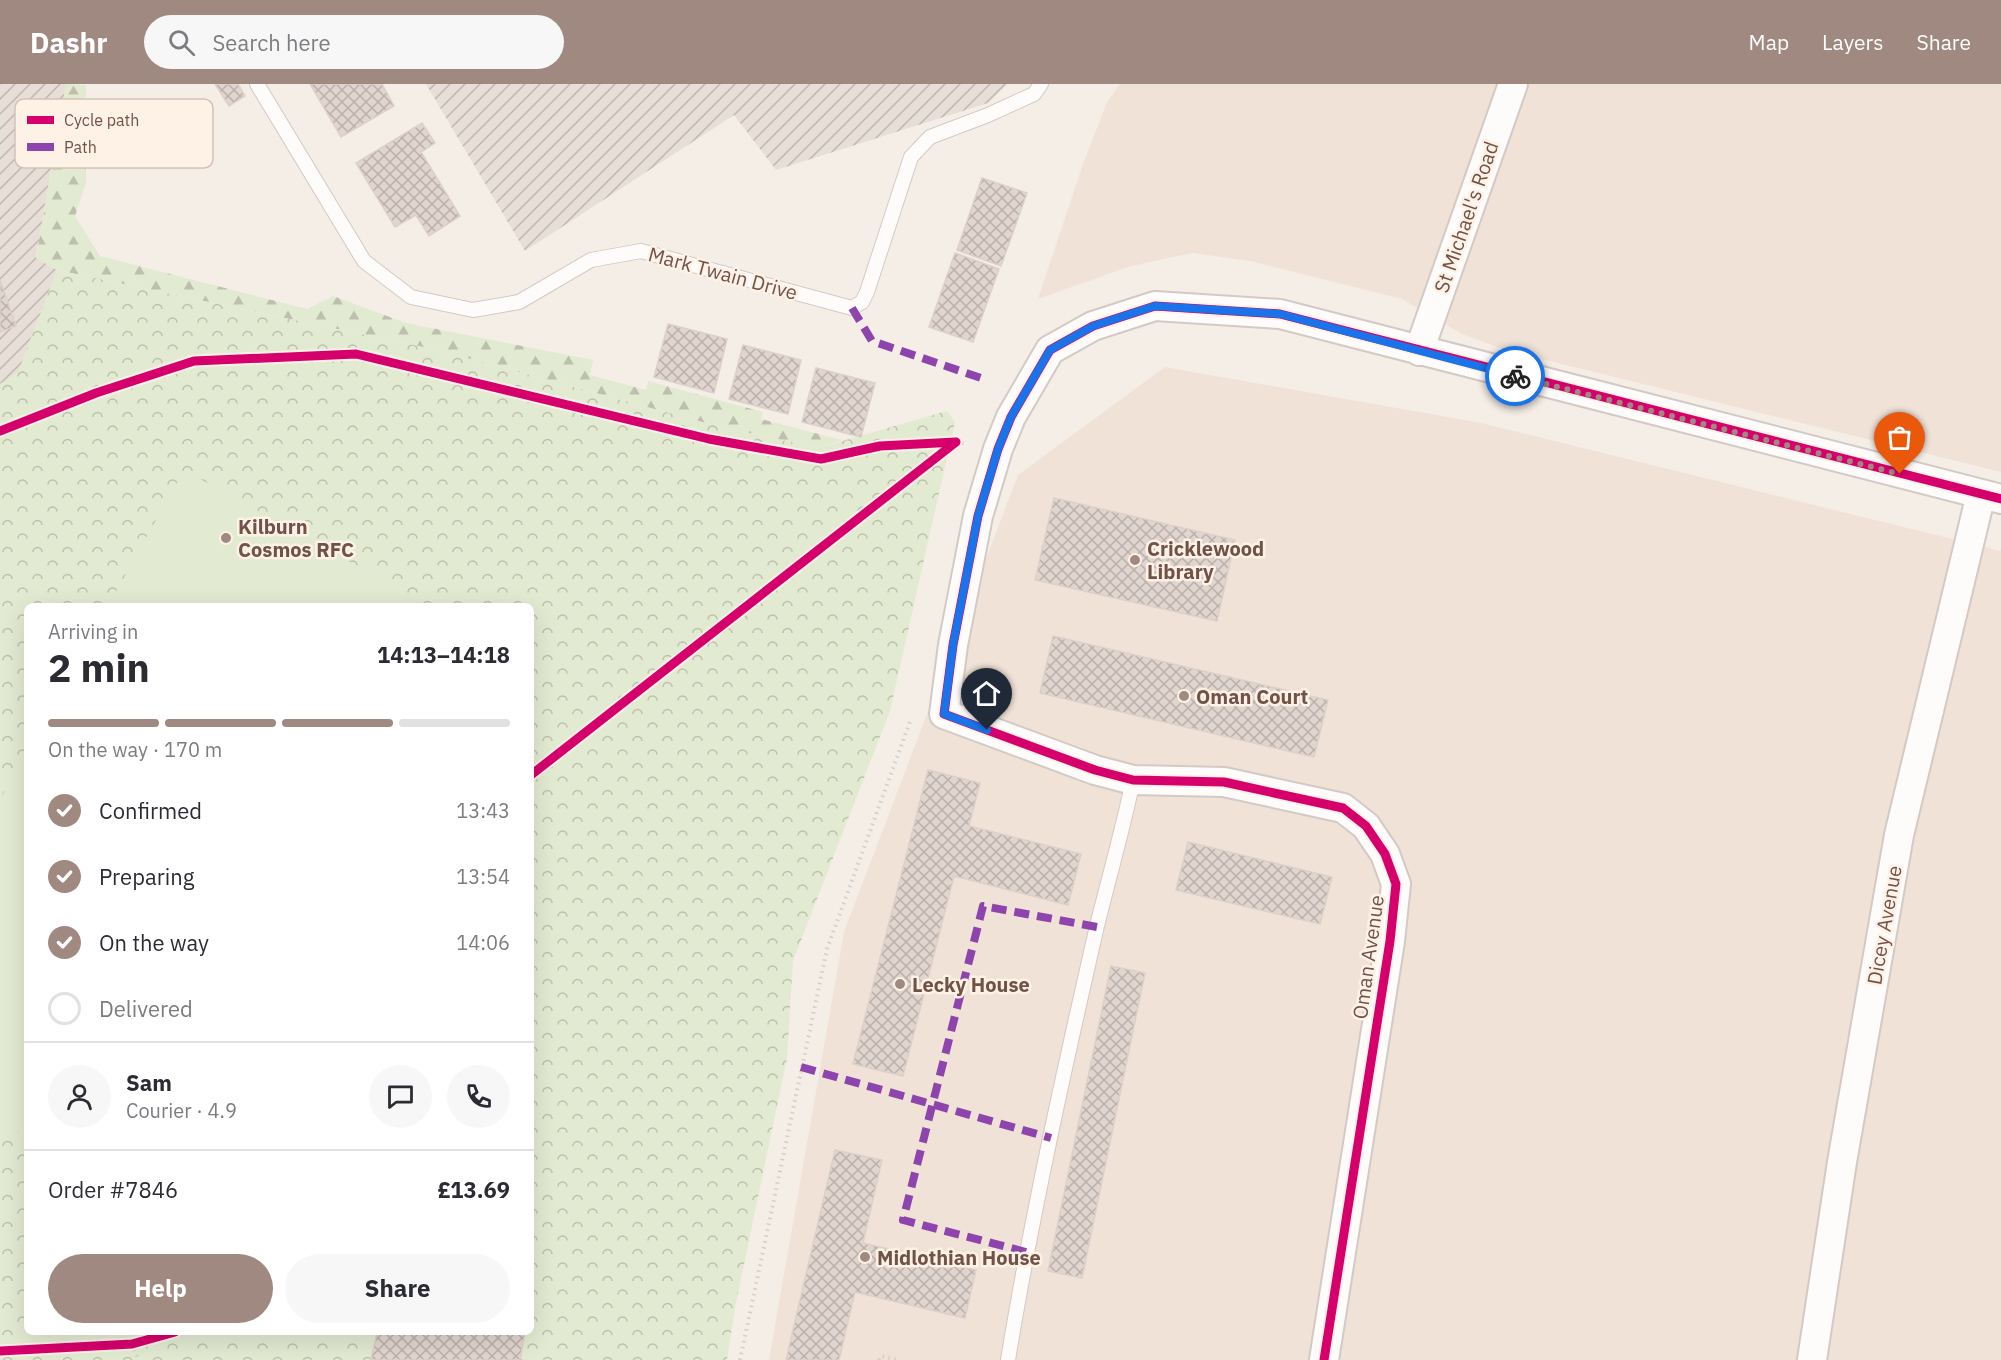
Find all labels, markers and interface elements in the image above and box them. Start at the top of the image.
search box [144,15,564,69]
text: Dashr [30,24,108,61]
icon: search [165,26,198,59]
text: Search here [213,28,331,57]
text: Map [1749,28,1789,56]
text: Layers [1822,28,1884,56]
text: Share [1917,28,1971,56]
legend [15,99,213,168]
text: Cycle path [64,110,139,130]
text: Path [64,137,97,157]
street label: St Michael's Road [1427,138,1505,296]
street label: Mark Twain Drive [645,240,801,306]
courier [1485,346,1545,406]
icon: bike [1499,360,1532,393]
pin [1874,412,1925,474]
icon: bag [1883,421,1916,454]
place label: Kilburn Cosmos RFC [238,513,354,563]
marker: Kilburn Cosmos RFC [219,531,233,545]
place label: Cricklewood Library [1147,535,1264,585]
marker: Cricklewood Library [1128,553,1142,567]
text: Arriving in [48,618,138,645]
text: 14:13–14:18 [377,640,510,669]
text: 2 min [48,642,150,693]
pin [961,668,1012,730]
icon: home [970,677,1003,710]
place label: Oman Court [1196,683,1308,710]
marker: Oman Court [1177,689,1191,703]
text: On the way · 170 m [48,736,222,763]
icon: check [48,794,81,827]
text: Confirmed [99,796,202,825]
text: 13:43 [456,797,510,824]
icon: check [48,860,81,893]
text: Preparing [99,862,194,891]
text: 13:54 [456,863,510,890]
street label: Dicey Avenue [1860,863,1908,987]
street label: Oman Avenue [1346,893,1390,1021]
icon: check [48,926,81,959]
text: On the way [99,928,209,957]
text: 14:06 [456,929,510,956]
place label: Lecky House [912,971,1030,998]
marker: Lecky House [893,977,907,991]
text: Delivered [99,994,193,1023]
button: person [48,1065,111,1128]
button: chat [369,1065,432,1128]
button: phone [447,1065,510,1128]
text: Sam [126,1068,172,1097]
text: Courier · 4.9 [126,1097,237,1124]
text: Order #7846 [48,1175,178,1204]
text: £13.69 [438,1175,510,1204]
place label: Midlothian House [877,1244,1041,1271]
marker: Midlothian House [858,1250,872,1264]
button: Help [48,1254,273,1323]
button: Share [285,1254,510,1323]

